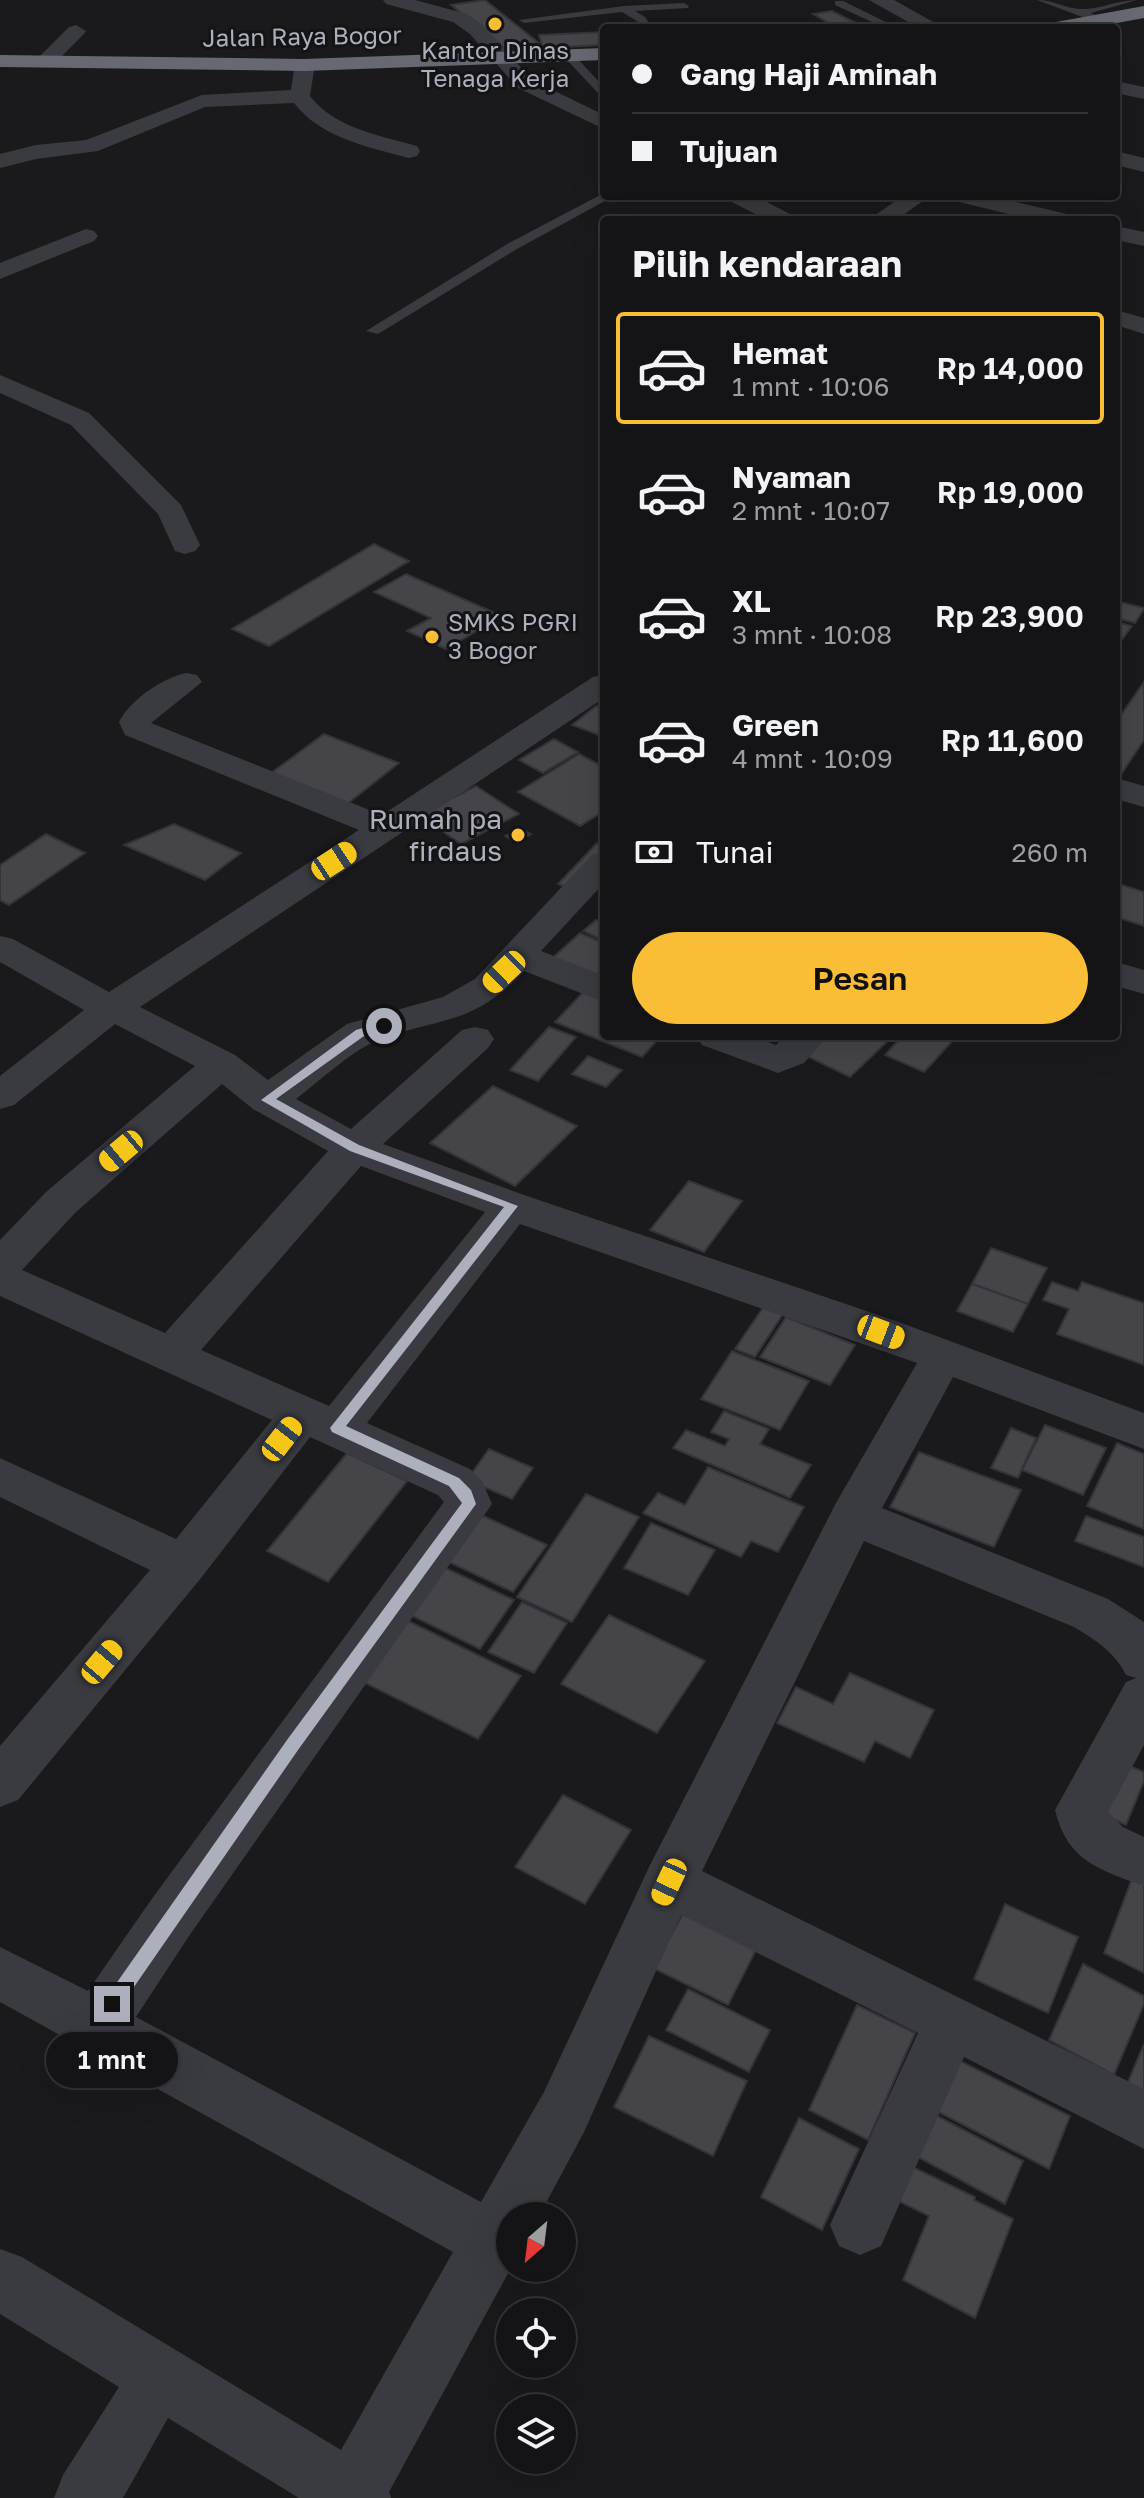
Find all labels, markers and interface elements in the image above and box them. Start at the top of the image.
marker: Kantor Dinas Tenaga Kerja [486,15,504,33]
street label: Jalan Raya Bogor [202,19,402,52]
place label: Kantor Dinas Tenaga Kerja [421,35,569,92]
text: Gang Haji Aminah [680,56,937,92]
text: Tujuan [680,133,778,169]
text: Pilih kendaraan [632,242,902,285]
icon: car [636,332,708,404]
text: Hemat [732,335,828,371]
text: Rp 14,000 [937,350,1084,386]
text: 1 mnt · 10:06 [732,371,889,402]
icon: car [636,456,708,528]
text: Nyaman [732,459,851,495]
text: Rp 19,000 [937,474,1084,510]
text: 2 mnt · 10:07 [732,495,890,526]
icon: car [636,580,708,652]
text: XL [732,583,771,619]
text: Rp 23,900 [935,598,1084,634]
place label: SMKS PGRI 3 Bogor [448,607,578,664]
text: 3 mnt · 10:08 [732,619,892,650]
marker: SMKS PGRI 3 Bogor [423,628,441,646]
icon: car [636,704,708,776]
text: Green [732,707,819,743]
text: Rp 11,600 [941,722,1084,758]
text: 4 mnt · 10:09 [732,743,893,774]
place label: Rumah pa firdaus [369,802,502,867]
marker: Rumah pa firdaus [509,826,527,844]
icon: cash [632,830,676,874]
text: Tunai [696,834,774,870]
text: 260 m [1012,837,1088,868]
car [307,838,361,884]
button: Pesan [632,932,1088,1024]
car [478,947,530,997]
route start [366,1008,402,1044]
car [95,1126,147,1176]
car [854,1312,908,1352]
car [258,1413,306,1465]
car [77,1636,127,1688]
car [648,1855,690,1909]
route end [94,1986,130,2022]
callout: 1 mnt [46,2032,178,2088]
text: 1 mnt [78,2044,146,2075]
north arrow [496,2202,576,2282]
map controls [496,2202,576,2474]
button: locate [496,2298,576,2378]
button: layers [496,2394,576,2474]

